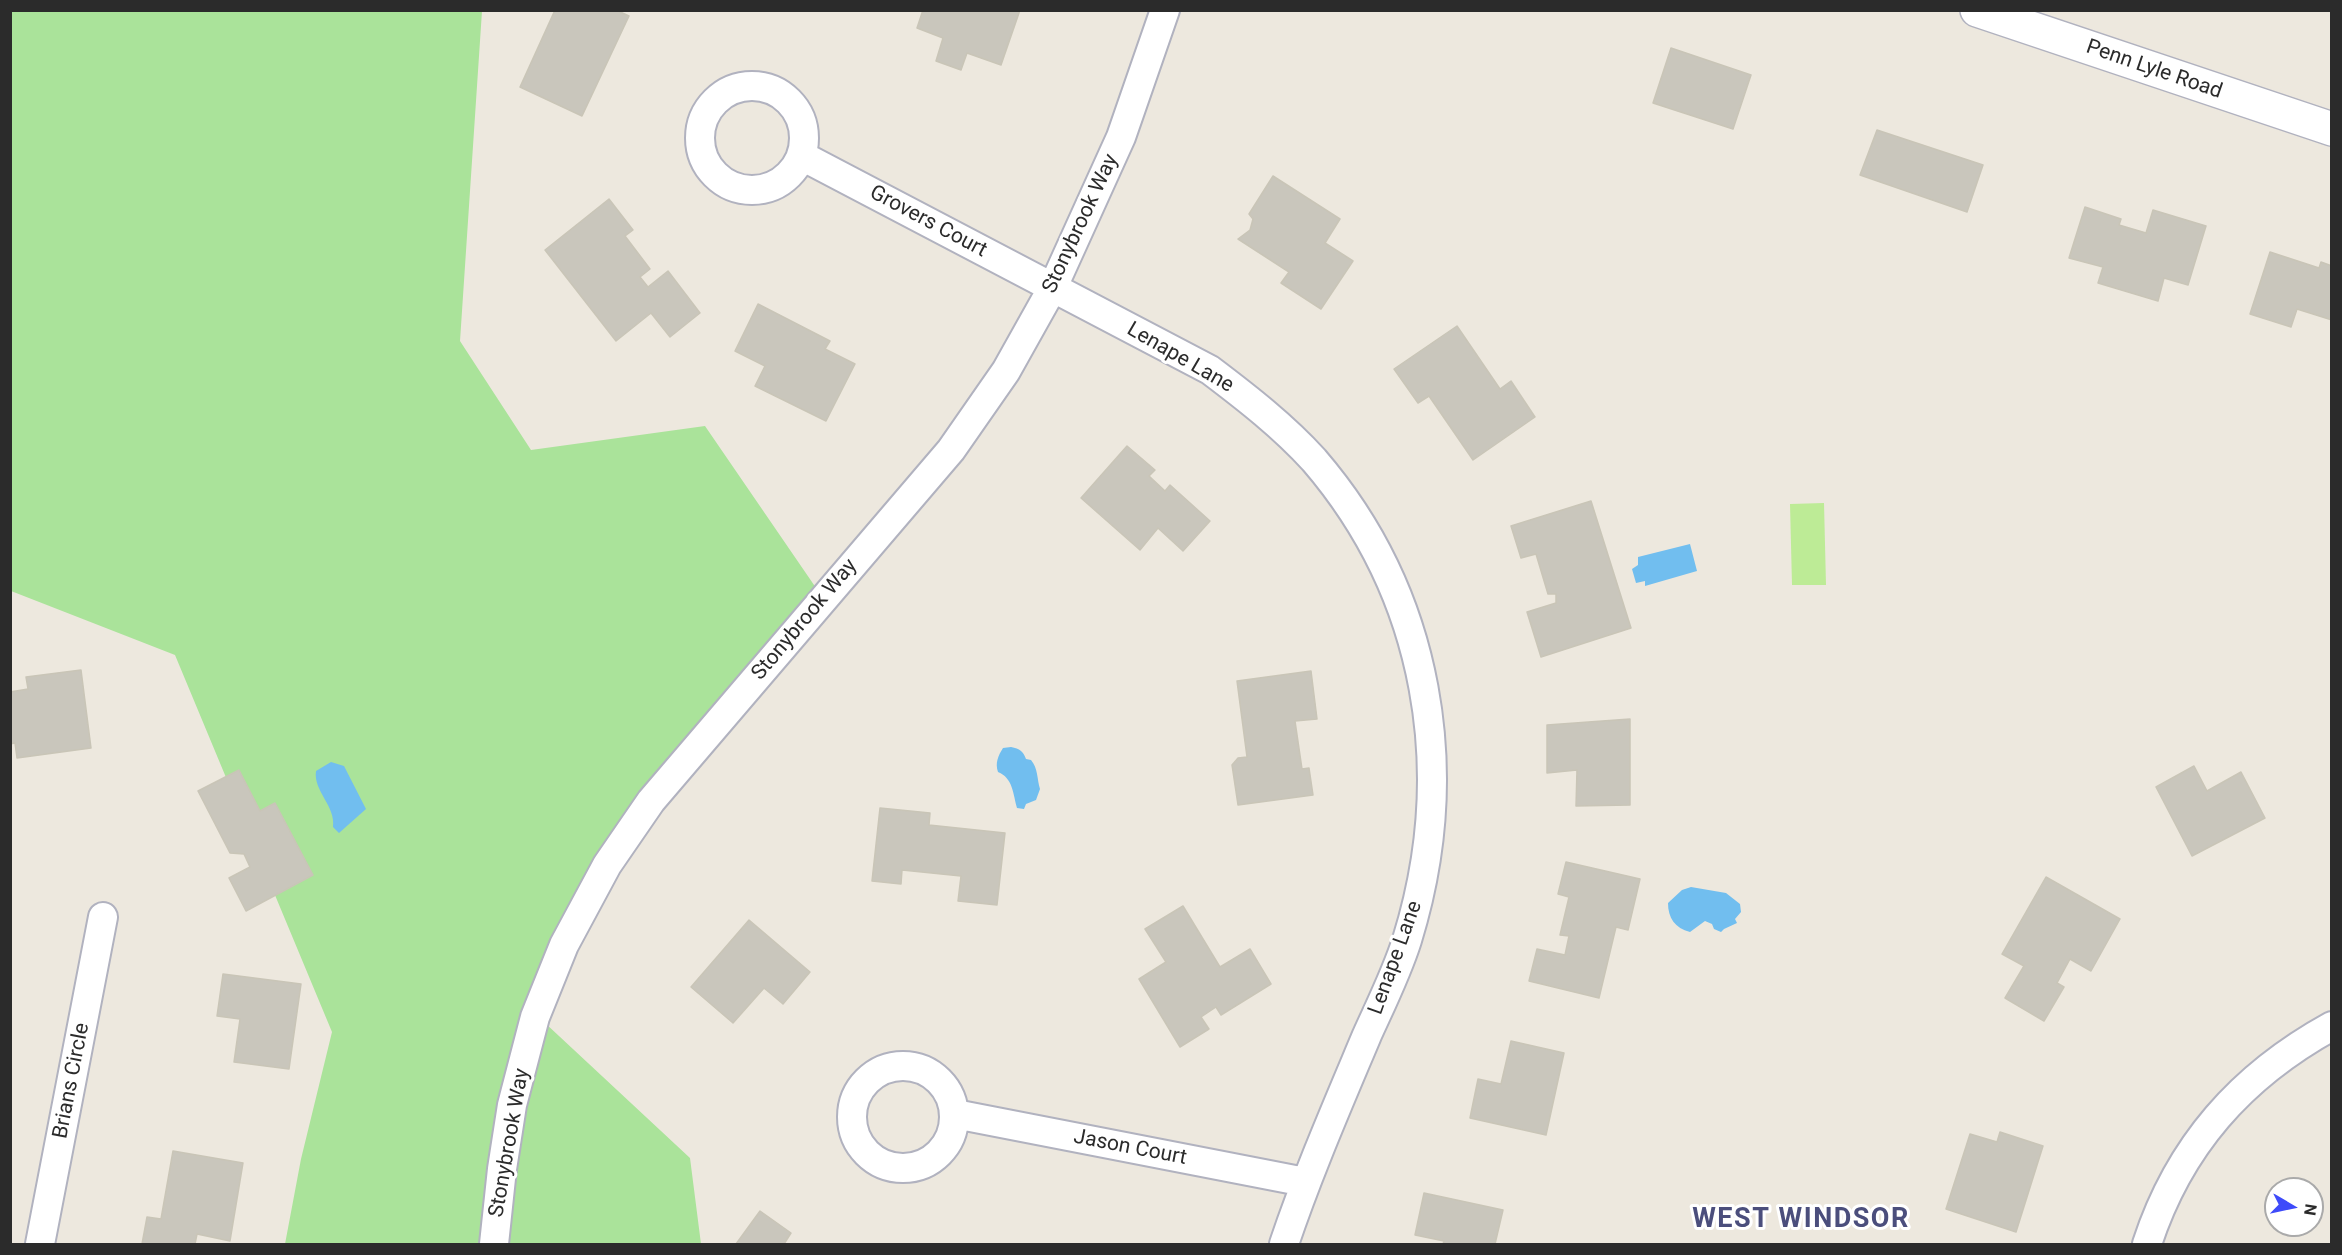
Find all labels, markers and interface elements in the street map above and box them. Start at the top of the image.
street label: Penn Lyle Road [2083,35,2225,105]
street label: Stonybrook Way [1038,150,1124,298]
street label: Grovers Court [865,181,991,263]
street label: Lenape Lane [1122,317,1238,399]
street label: Stonybrook Way [747,554,863,686]
street label: Lenape Lane [1364,898,1428,1018]
street label: Brians Circle [48,1021,96,1141]
street label: Stonybrook Way [485,1067,535,1219]
street label: Jason Court [1071,1125,1189,1171]
north arrow [2264,1177,2324,1237]
text: N [2300,1203,2321,1217]
district label: WEST WINDSOR [1692,1204,1910,1236]

